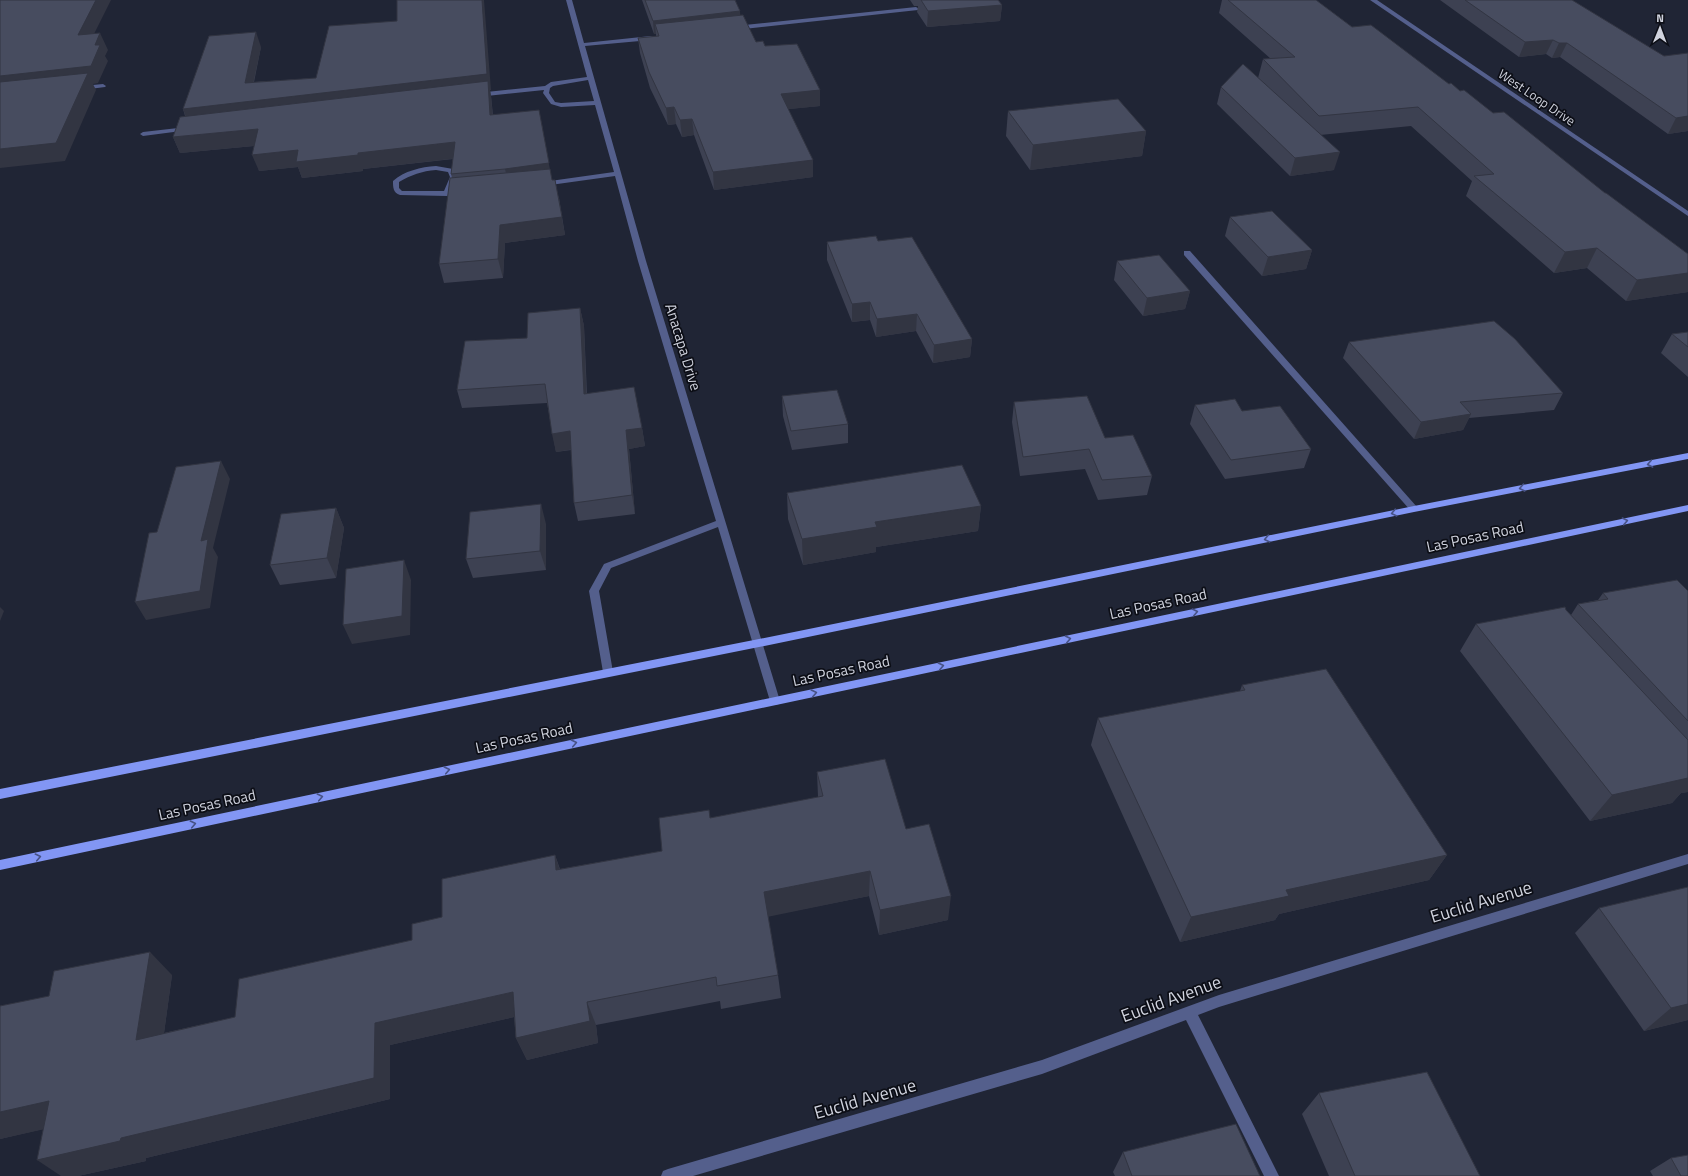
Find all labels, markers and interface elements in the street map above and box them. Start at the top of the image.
north arrow [1640,8,1680,48]
text: N [1656,10,1664,26]
street label: West Loop Drive [1494,64,1580,130]
street label: Anacapa Drive [659,300,708,393]
one-way arrow [1647,459,1653,467]
one-way arrow [1519,483,1525,492]
one-way arrow [1391,508,1398,516]
street label: Las Posas Road [1424,515,1526,558]
one-way arrow [1622,518,1628,526]
one-way arrow [1264,534,1270,542]
street label: Las Posas Road [1107,582,1209,625]
one-way arrow [1192,609,1198,617]
one-way arrow [1065,635,1071,644]
street label: Las Posas Road [790,649,892,692]
one-way arrow [938,662,944,670]
one-way arrow [810,689,817,697]
street label: Las Posas Road [473,716,575,759]
one-way arrow [571,740,577,748]
one-way arrow [444,767,450,775]
street label: Las Posas Road [156,783,258,826]
one-way arrow [317,794,323,802]
one-way arrow [190,821,196,829]
one-way arrow [35,854,41,862]
street label: Euclid Avenue [1427,873,1535,930]
street label: Euclid Avenue [1117,968,1225,1029]
street label: Euclid Avenue [811,1071,919,1126]

